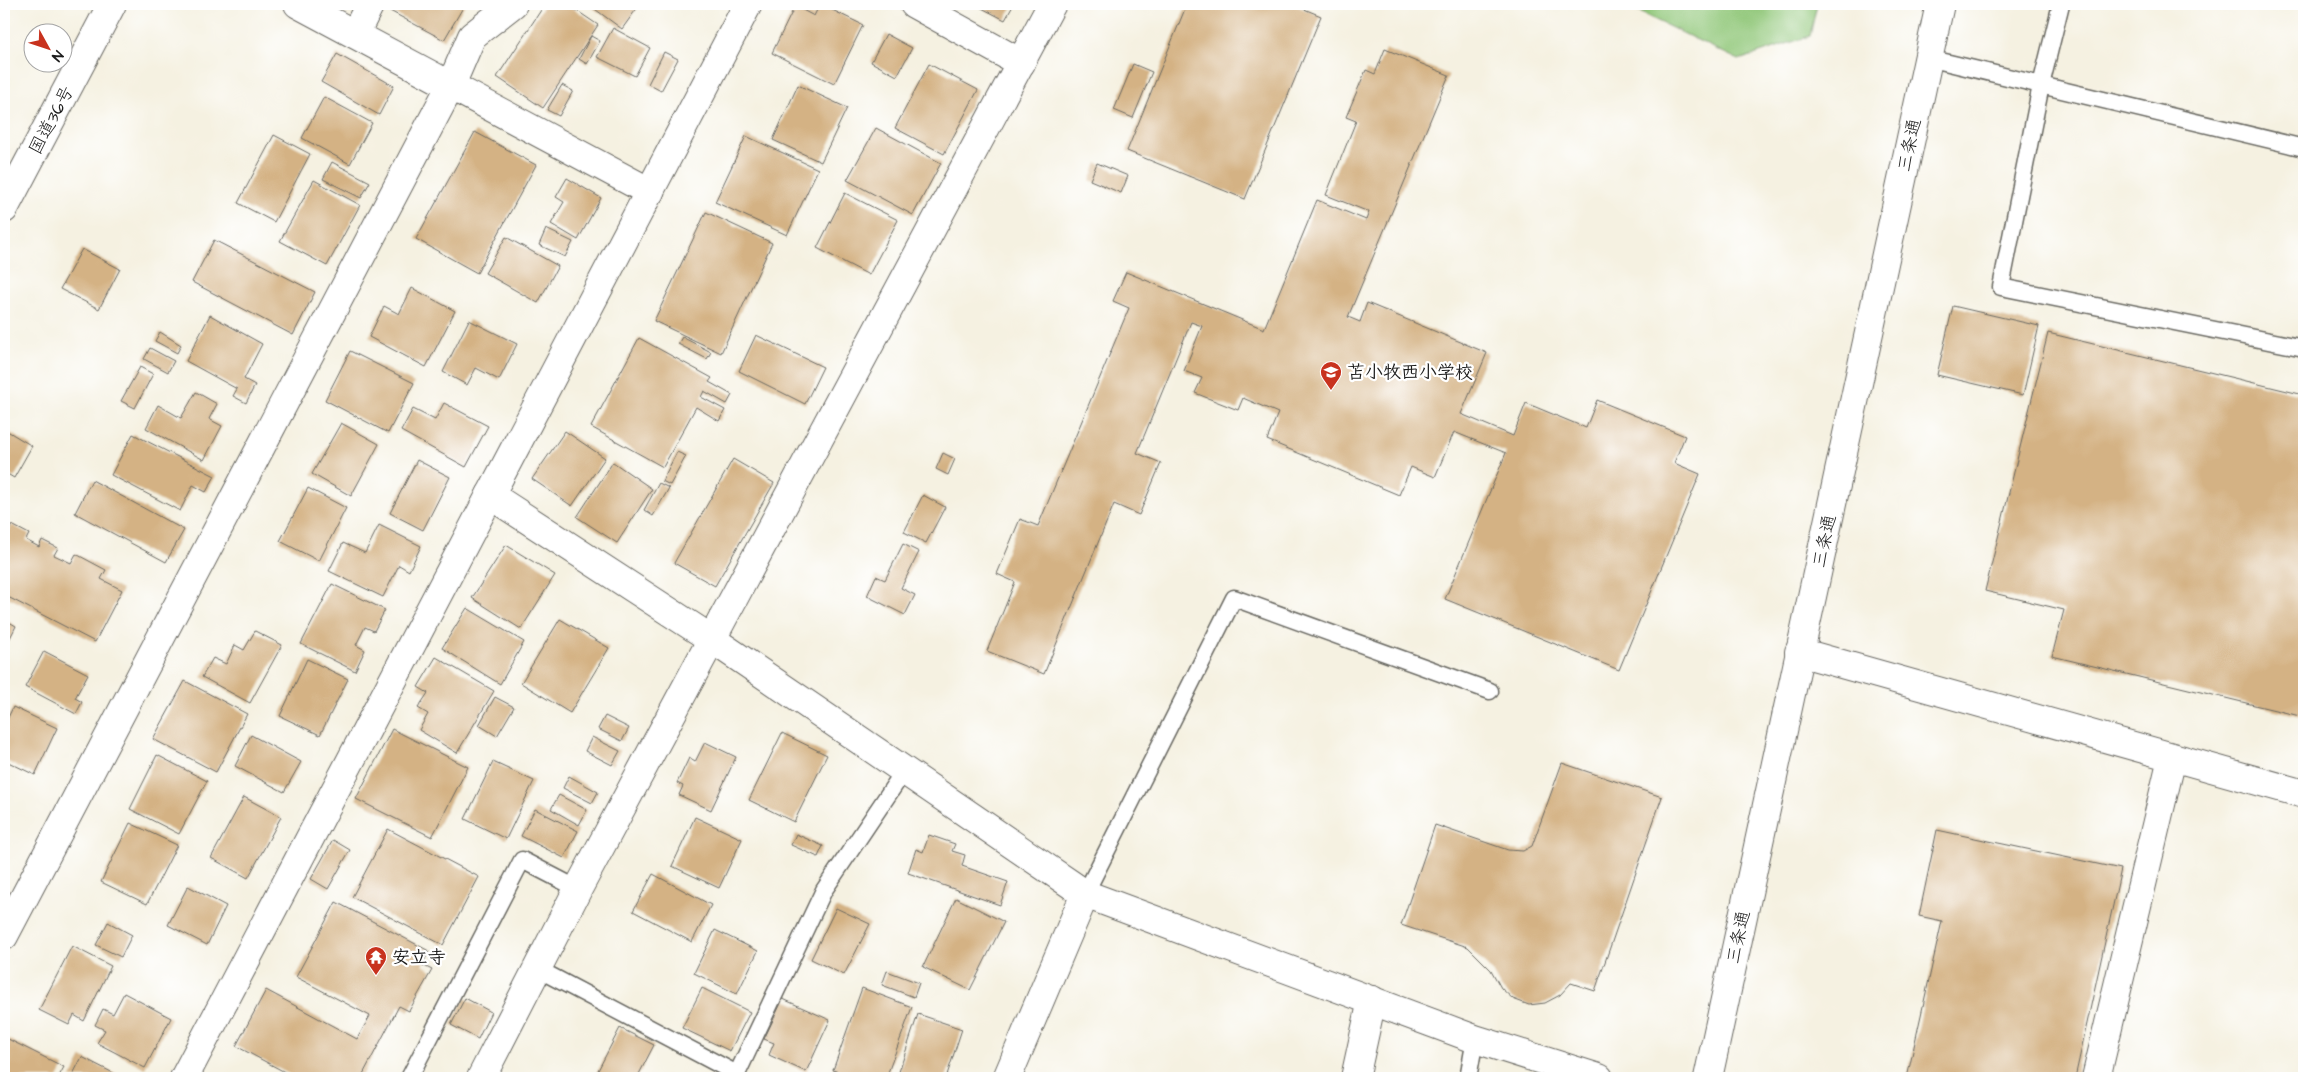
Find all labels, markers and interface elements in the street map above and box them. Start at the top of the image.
north arrow [22,22,72,72]
text: N [47,46,68,66]
street label: 国道36号 [23,81,80,159]
street label: 三条通 [1892,116,1927,174]
school or university icon: 苫小牧西小学校 [1319,360,1343,391]
place label: 苫小牧西小学校 [1347,360,1473,385]
street label: 三条通 [1807,512,1842,570]
street label: 三条通 [1721,908,1756,966]
temple icon: 安立寺 [364,945,388,976]
place label: 安立寺 [392,945,446,970]

